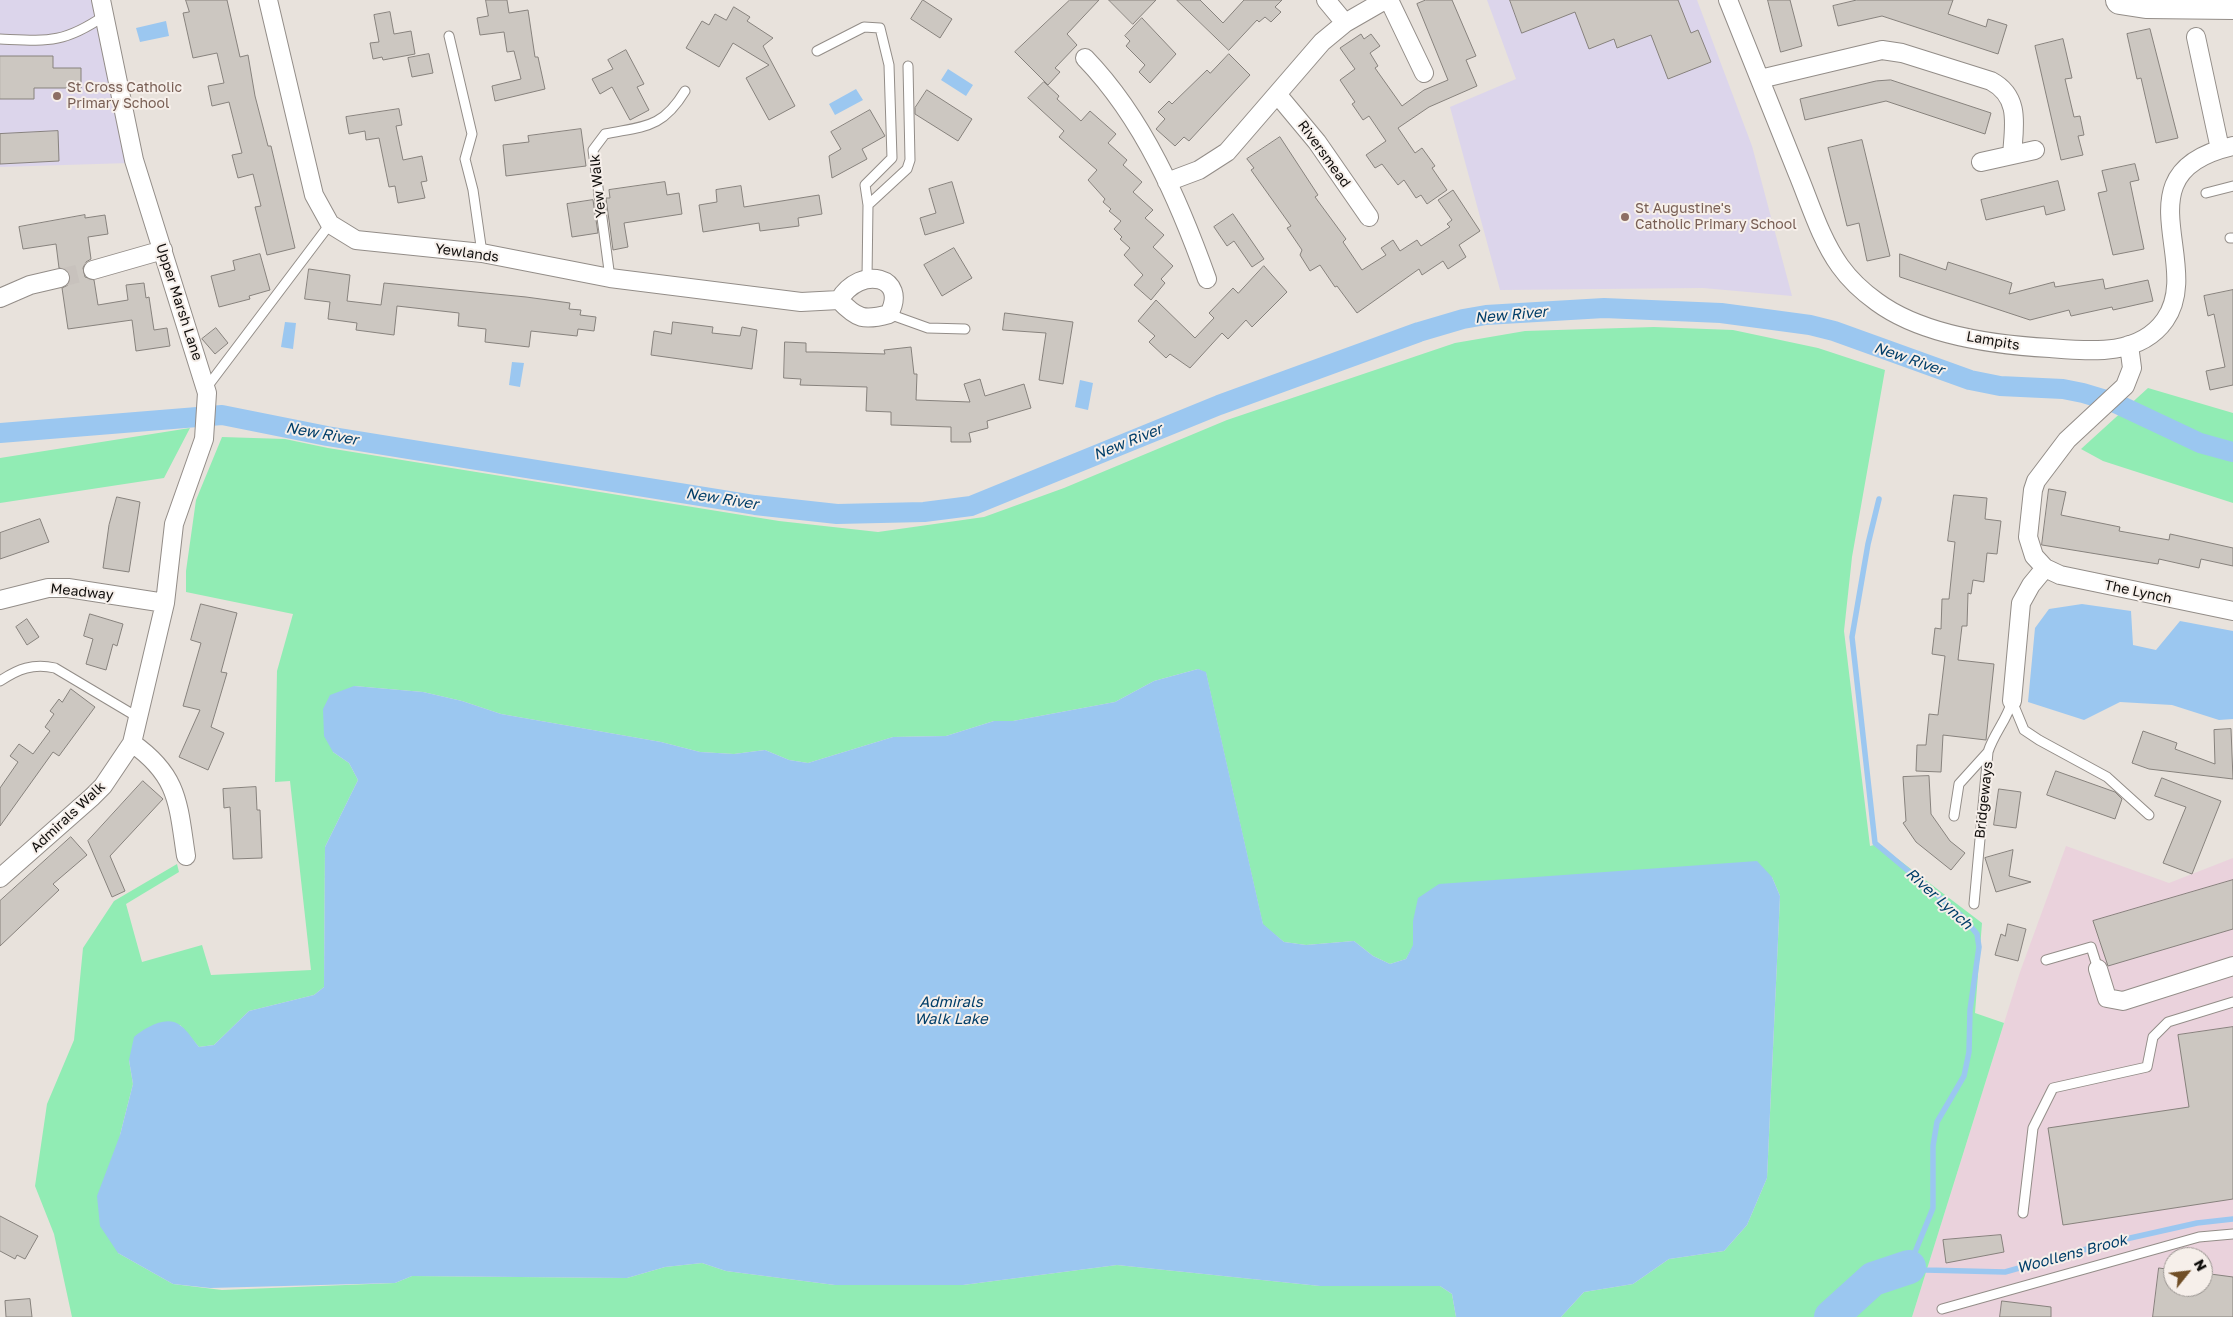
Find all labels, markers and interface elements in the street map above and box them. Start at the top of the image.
place label: St Cross Catholic Primary School [67,80,182,112]
marker: St Cross Catholic Primary School [51,90,63,102]
street label: Riversmead [1294,117,1354,191]
street label: Yew Walk [586,153,610,219]
place label: St Augustine's Catholic Primary School [1635,201,1797,233]
marker: St Augustine's Catholic Primary School [1619,211,1631,223]
street label: Yewlands [434,240,500,266]
street label: Upper Marsh Lane [152,241,206,363]
water label: New River [1474,303,1548,327]
street label: Lampits [1965,328,2021,354]
water label: New River [1872,339,1946,379]
water label: New River [285,419,359,449]
water label: New River [1091,420,1165,464]
water label: New River [685,484,759,514]
street label: The Lynch [2103,577,2173,607]
street label: Meadway [50,580,114,604]
street label: Bridgeways [1972,760,1996,840]
street label: Admirals Walk [27,778,109,856]
water label: River Lynch [1902,865,1976,933]
water label: Admirals Walk Lake [914,993,988,1028]
water label: Woollens Brook [2015,1231,2129,1277]
north arrow [2163,1247,2213,1297]
text: N [2191,1256,2211,1274]

